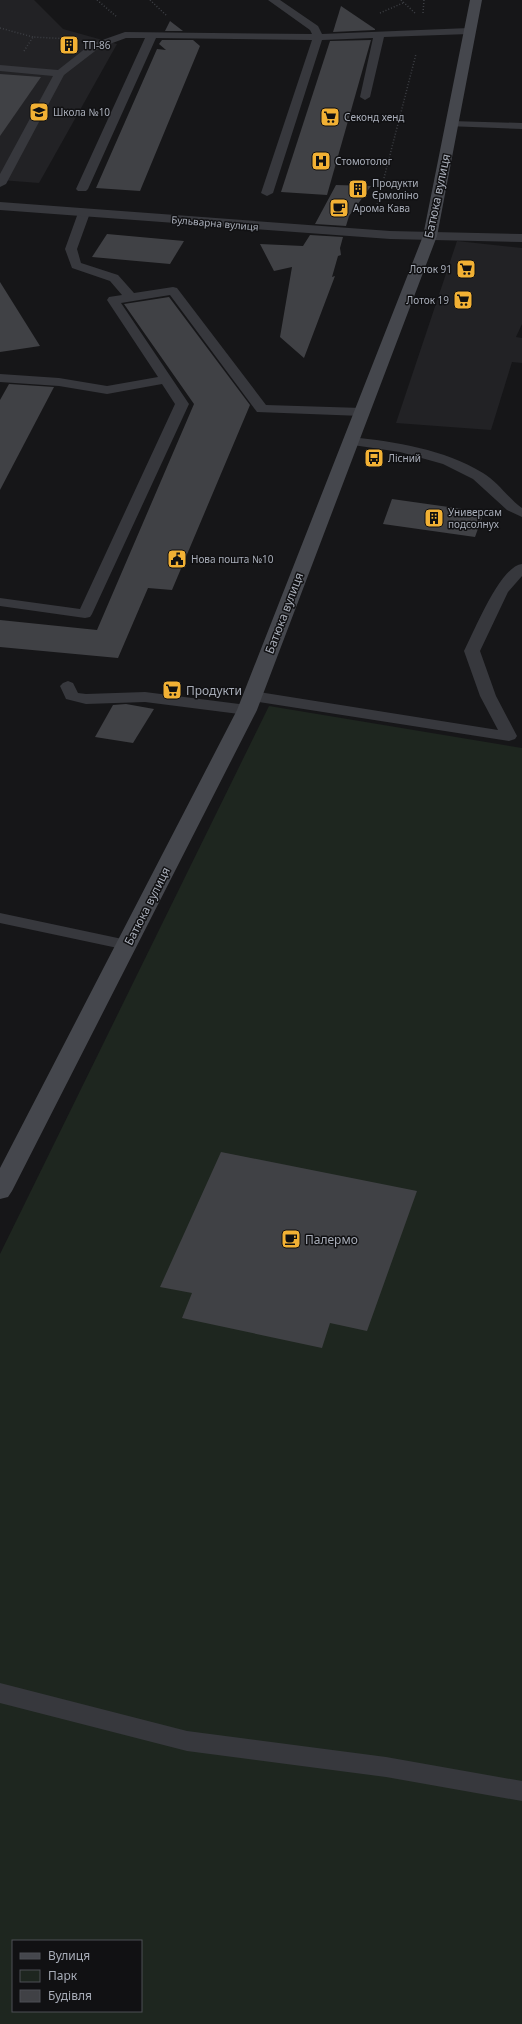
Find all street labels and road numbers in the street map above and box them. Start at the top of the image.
street label: Батюка вулиця [420,152,454,240]
street label: Бульварна вулиця [171,212,259,234]
street label: Батюка вулиця [261,570,307,656]
street label: Батюка вулиця [120,864,174,948]

